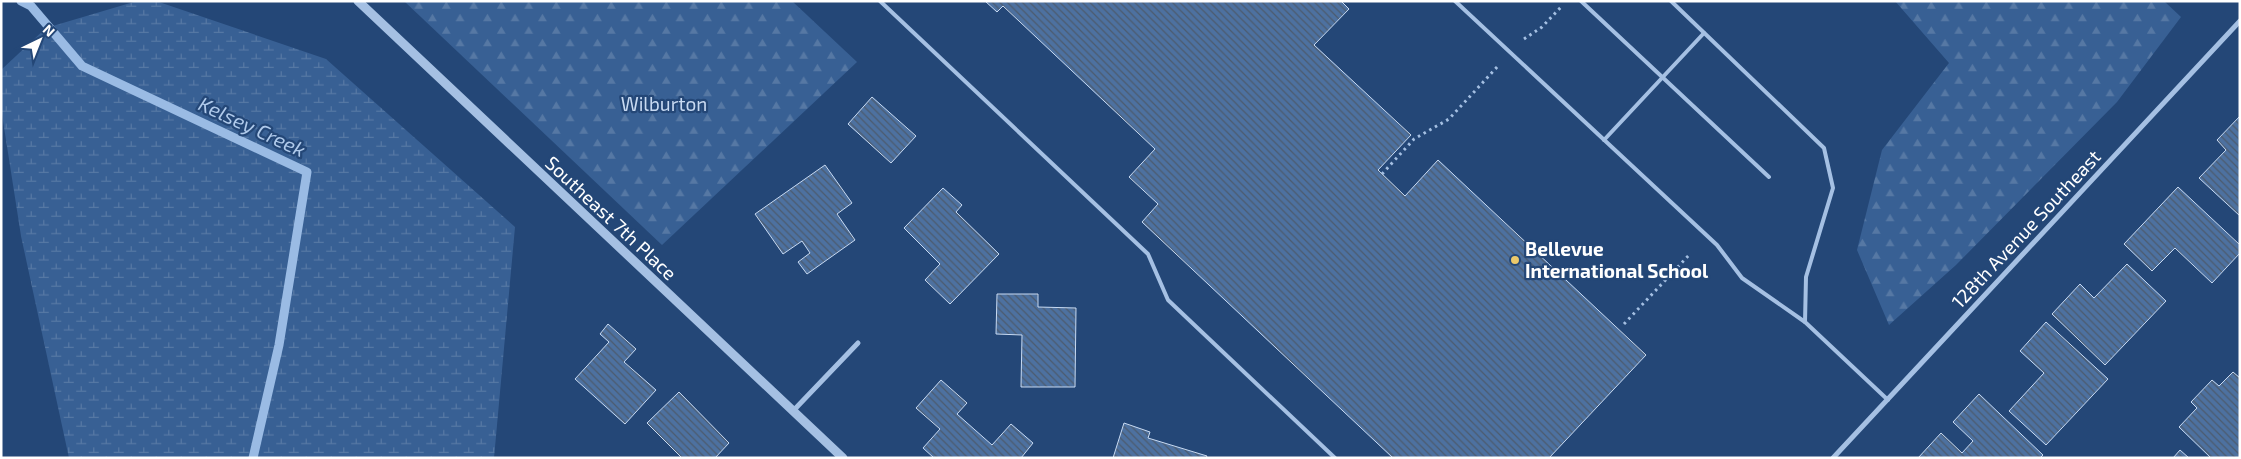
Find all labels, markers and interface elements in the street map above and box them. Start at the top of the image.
north arrow [15,15,65,65]
text: N [40,20,59,40]
water label: Kelsey Creek [195,91,310,162]
park label: Wilburton [621,92,707,115]
street label: 128th Avenue Southeast [1946,145,2105,312]
street label: Southeast 7th Place [541,151,682,284]
place label: Bellevue International School [1525,237,1709,282]
marker: Bellevue International School [1509,254,1521,266]

